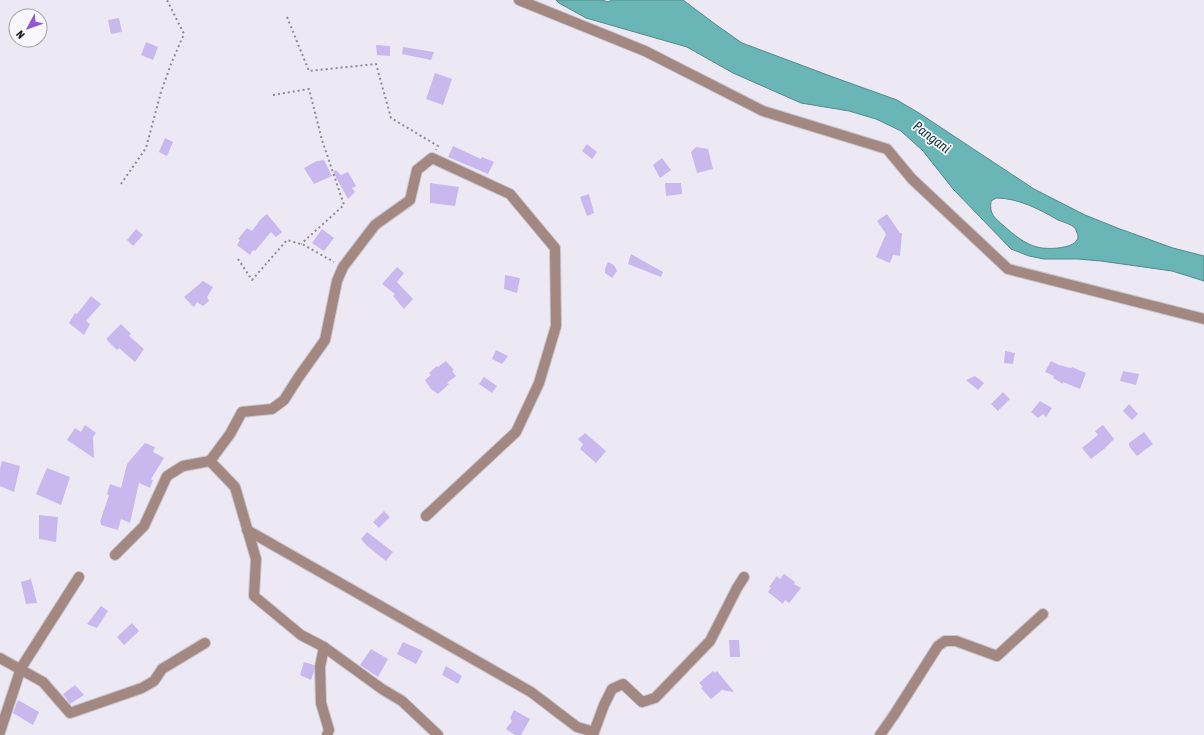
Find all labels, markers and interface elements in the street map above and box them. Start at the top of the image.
north arrow [8,8,48,48]
text: N [14,28,27,41]
water label: Pangani [910,118,954,156]

